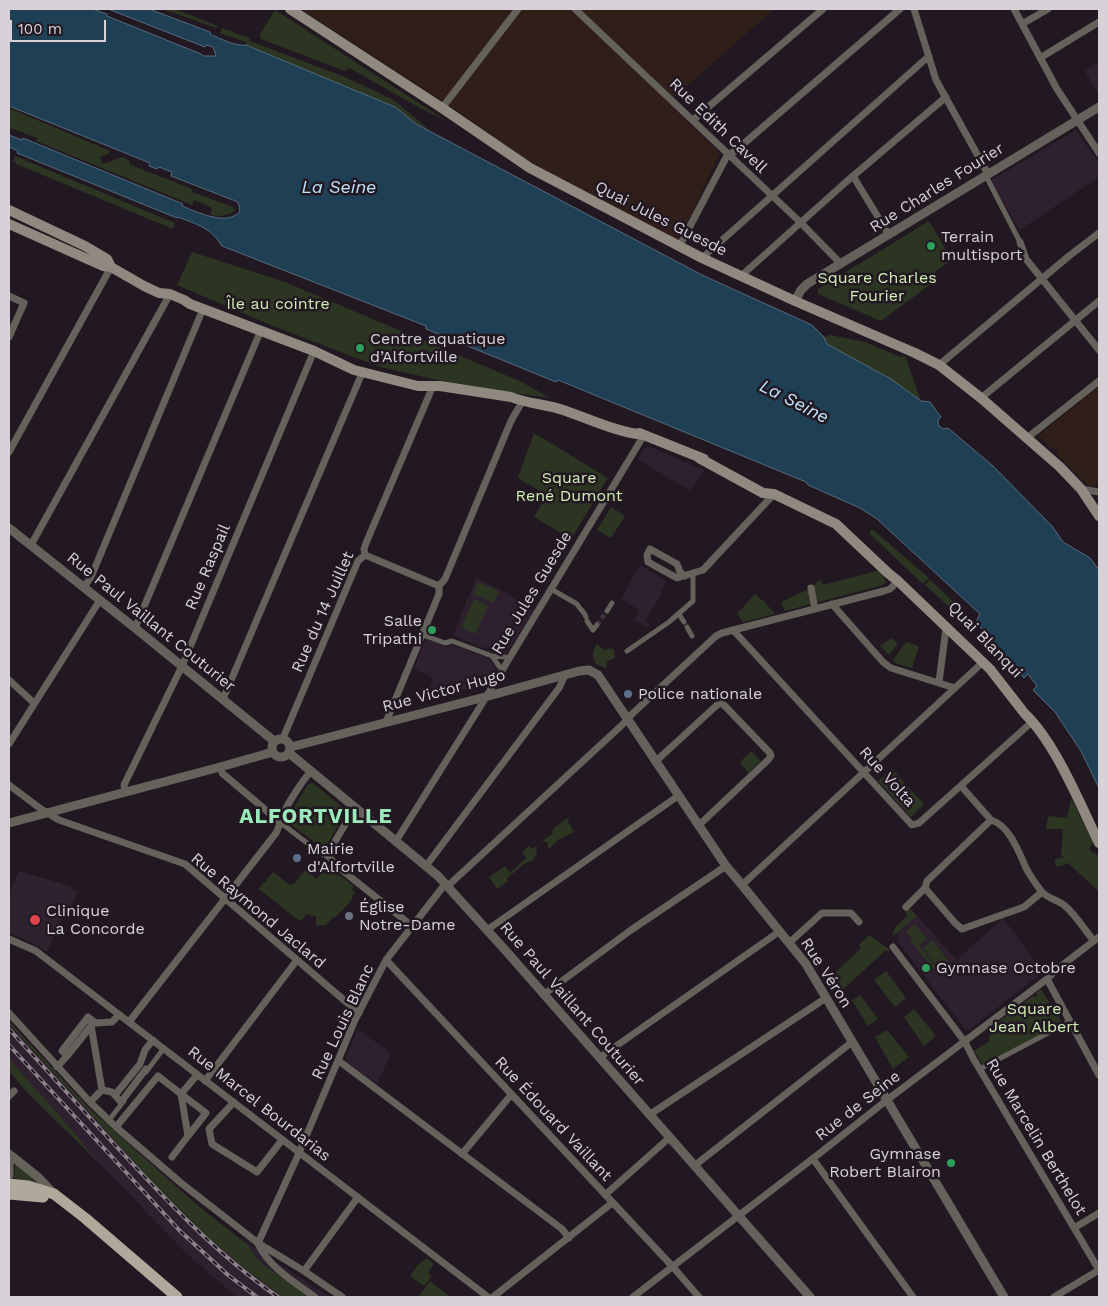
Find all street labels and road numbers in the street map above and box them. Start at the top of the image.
street label: Rue Edith Cavell [665,75,771,177]
street label: Rue Charles Fourier [866,139,1008,237]
street label: Quai Jules Guesde [592,177,730,261]
street label: Rue Raspail [181,521,235,613]
street label: Rue Jules Guesde [488,528,576,658]
street label: Rue Paul Vaillant Couturier [63,548,239,696]
street label: Rue du 14 Juillet [288,549,358,675]
street label: Quai Blanqui [944,598,1026,682]
street label: Rue Victor Hugo [380,665,508,717]
street label: Rue Volta [855,743,919,811]
street label: Rue Raymond Jaclard [187,849,329,973]
street label: Rue Paul Vaillant Couturier [495,918,649,1090]
street label: Rue Véron [796,934,856,1012]
street label: Rue Louis Blanc [308,961,378,1083]
street label: Rue Marcel Bourdarias [184,1042,334,1166]
street label: Rue Édouard Vaillant [490,1053,616,1185]
street label: Rue Marcelin Berthelot [982,1055,1090,1219]
street label: Rue de Seine [812,1067,904,1145]

